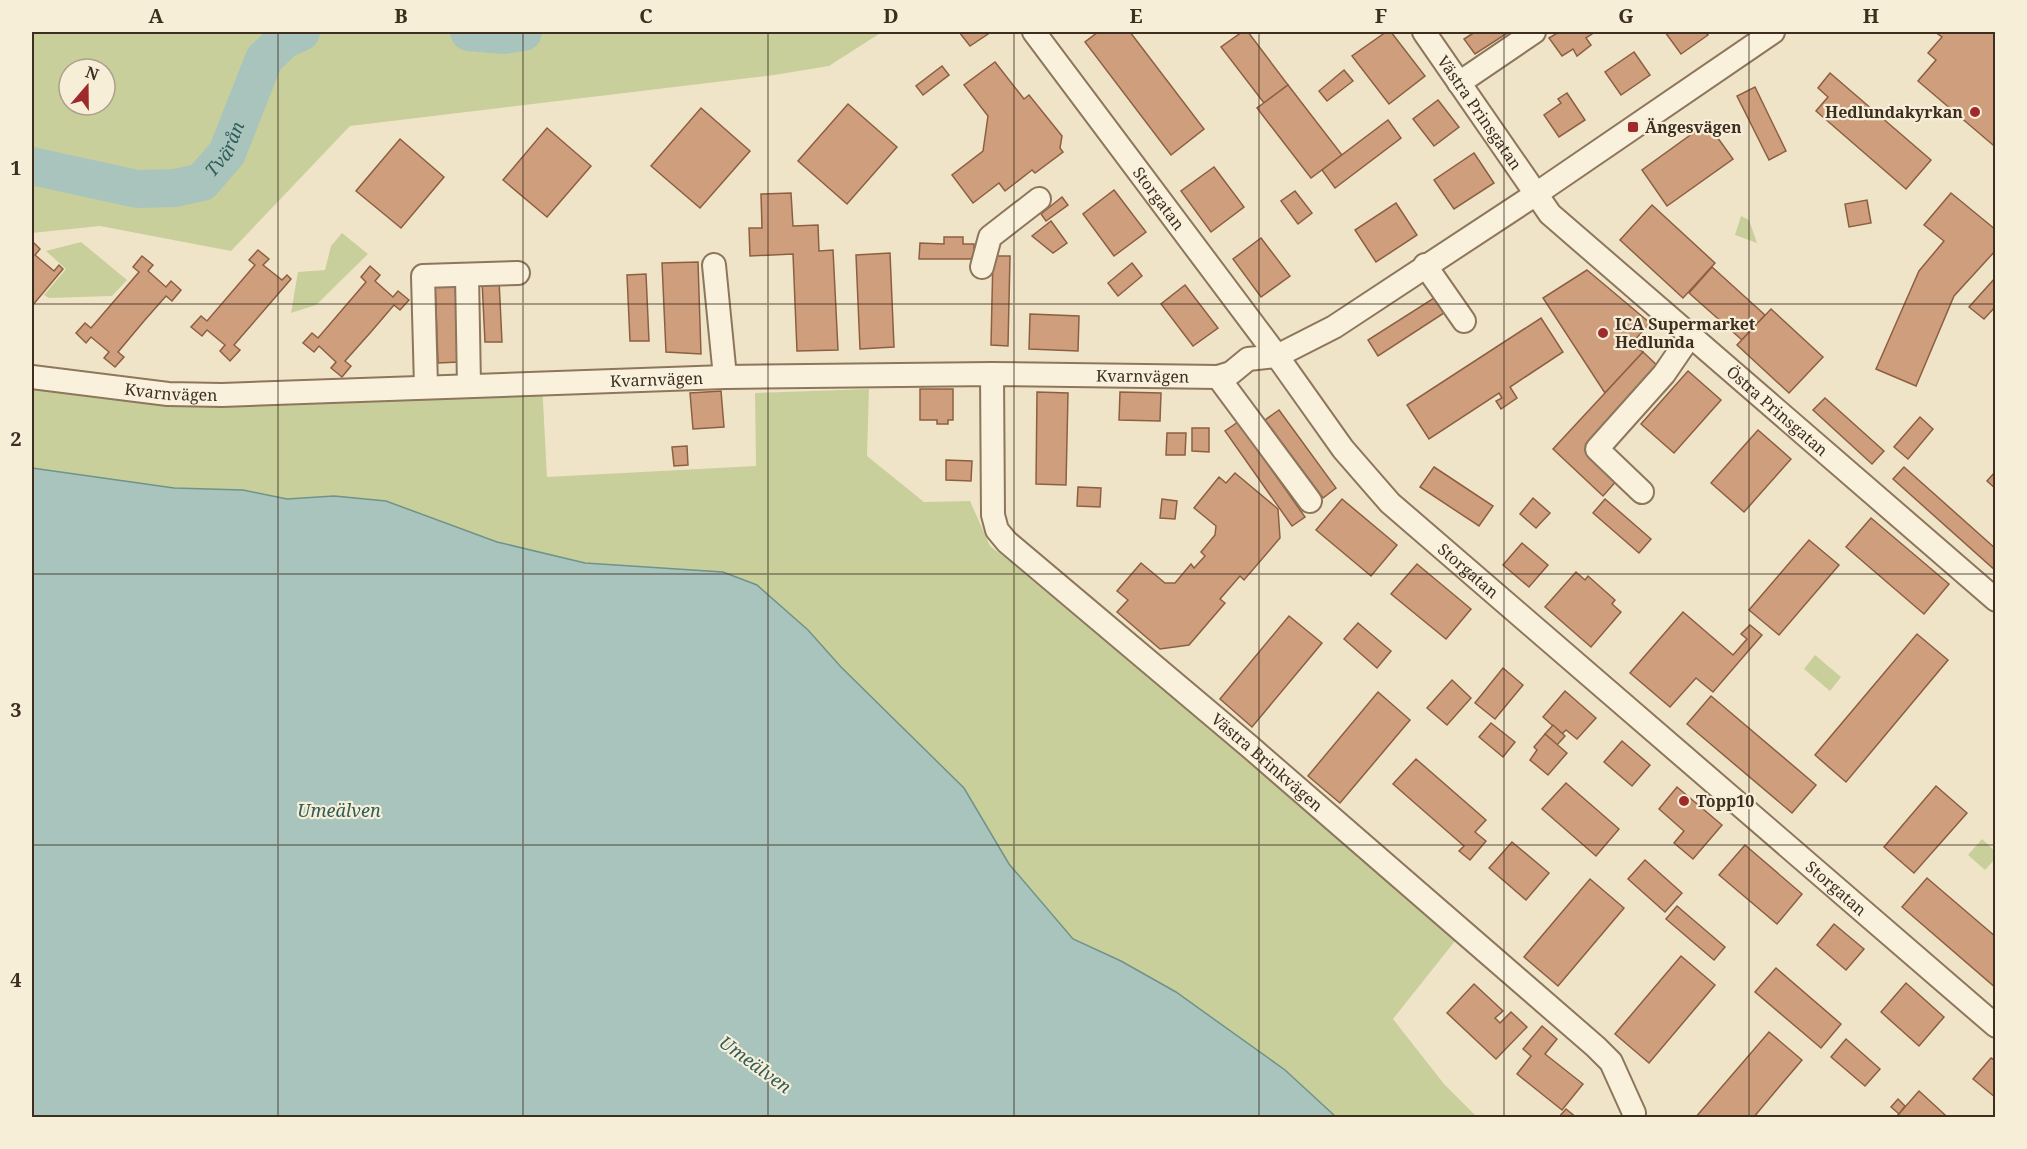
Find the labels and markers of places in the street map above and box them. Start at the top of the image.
place label: Hedlundakyrkan [1825,101,1963,123]
marker: Hedlundakyrkan [1968,105,1982,119]
place label: Ängesvägen [1645,116,1742,138]
marker: Ängesvägen [1626,120,1640,134]
place label: ICA Supermarket Hedlunda [1615,313,1756,353]
marker: ICA Supermarket Hedlunda [1596,326,1610,340]
place label: Topp10 [1696,790,1754,812]
marker: Topp10 [1677,794,1691,808]

